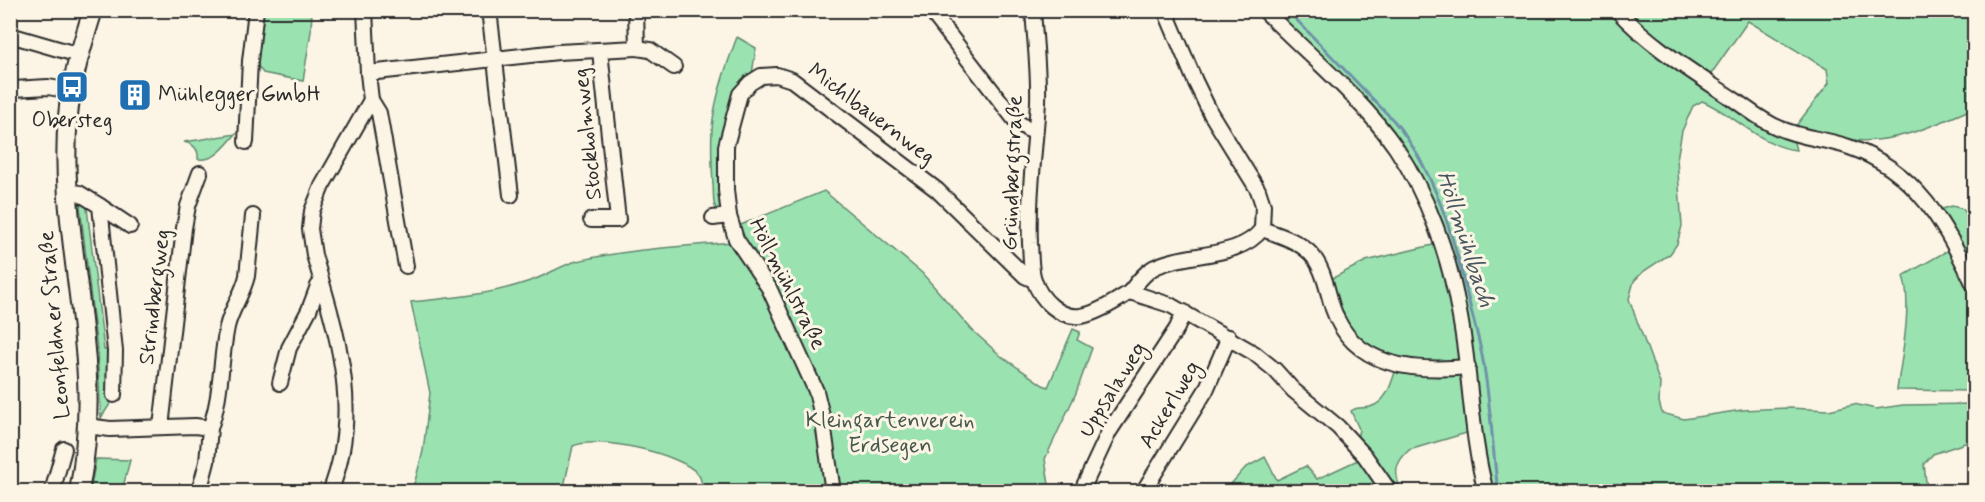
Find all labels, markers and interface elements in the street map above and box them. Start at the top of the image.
street label: Michlbauernweg [801,57,940,172]
street label: Stockholmweg [567,67,610,201]
bus stop icon: Obersteg [54,69,90,105]
building icon: Mühlegger GmbH [117,77,153,113]
place label: Mühlegger GmbH [158,81,321,112]
street label: Gründbergstraße [996,95,1033,251]
place label: Obersteg [32,107,112,136]
water label: Höllmühlbach [1428,167,1502,311]
street label: Höllmühlstraße [742,214,832,355]
street label: Strindbergweg [133,228,180,367]
street label: Leonfeldner Straße [33,229,77,420]
street label: Uppsalaweg [1073,337,1156,445]
street label: Ackerlweg [1133,356,1210,456]
park label: Kleingartenverein Erdsegen [805,407,975,461]

